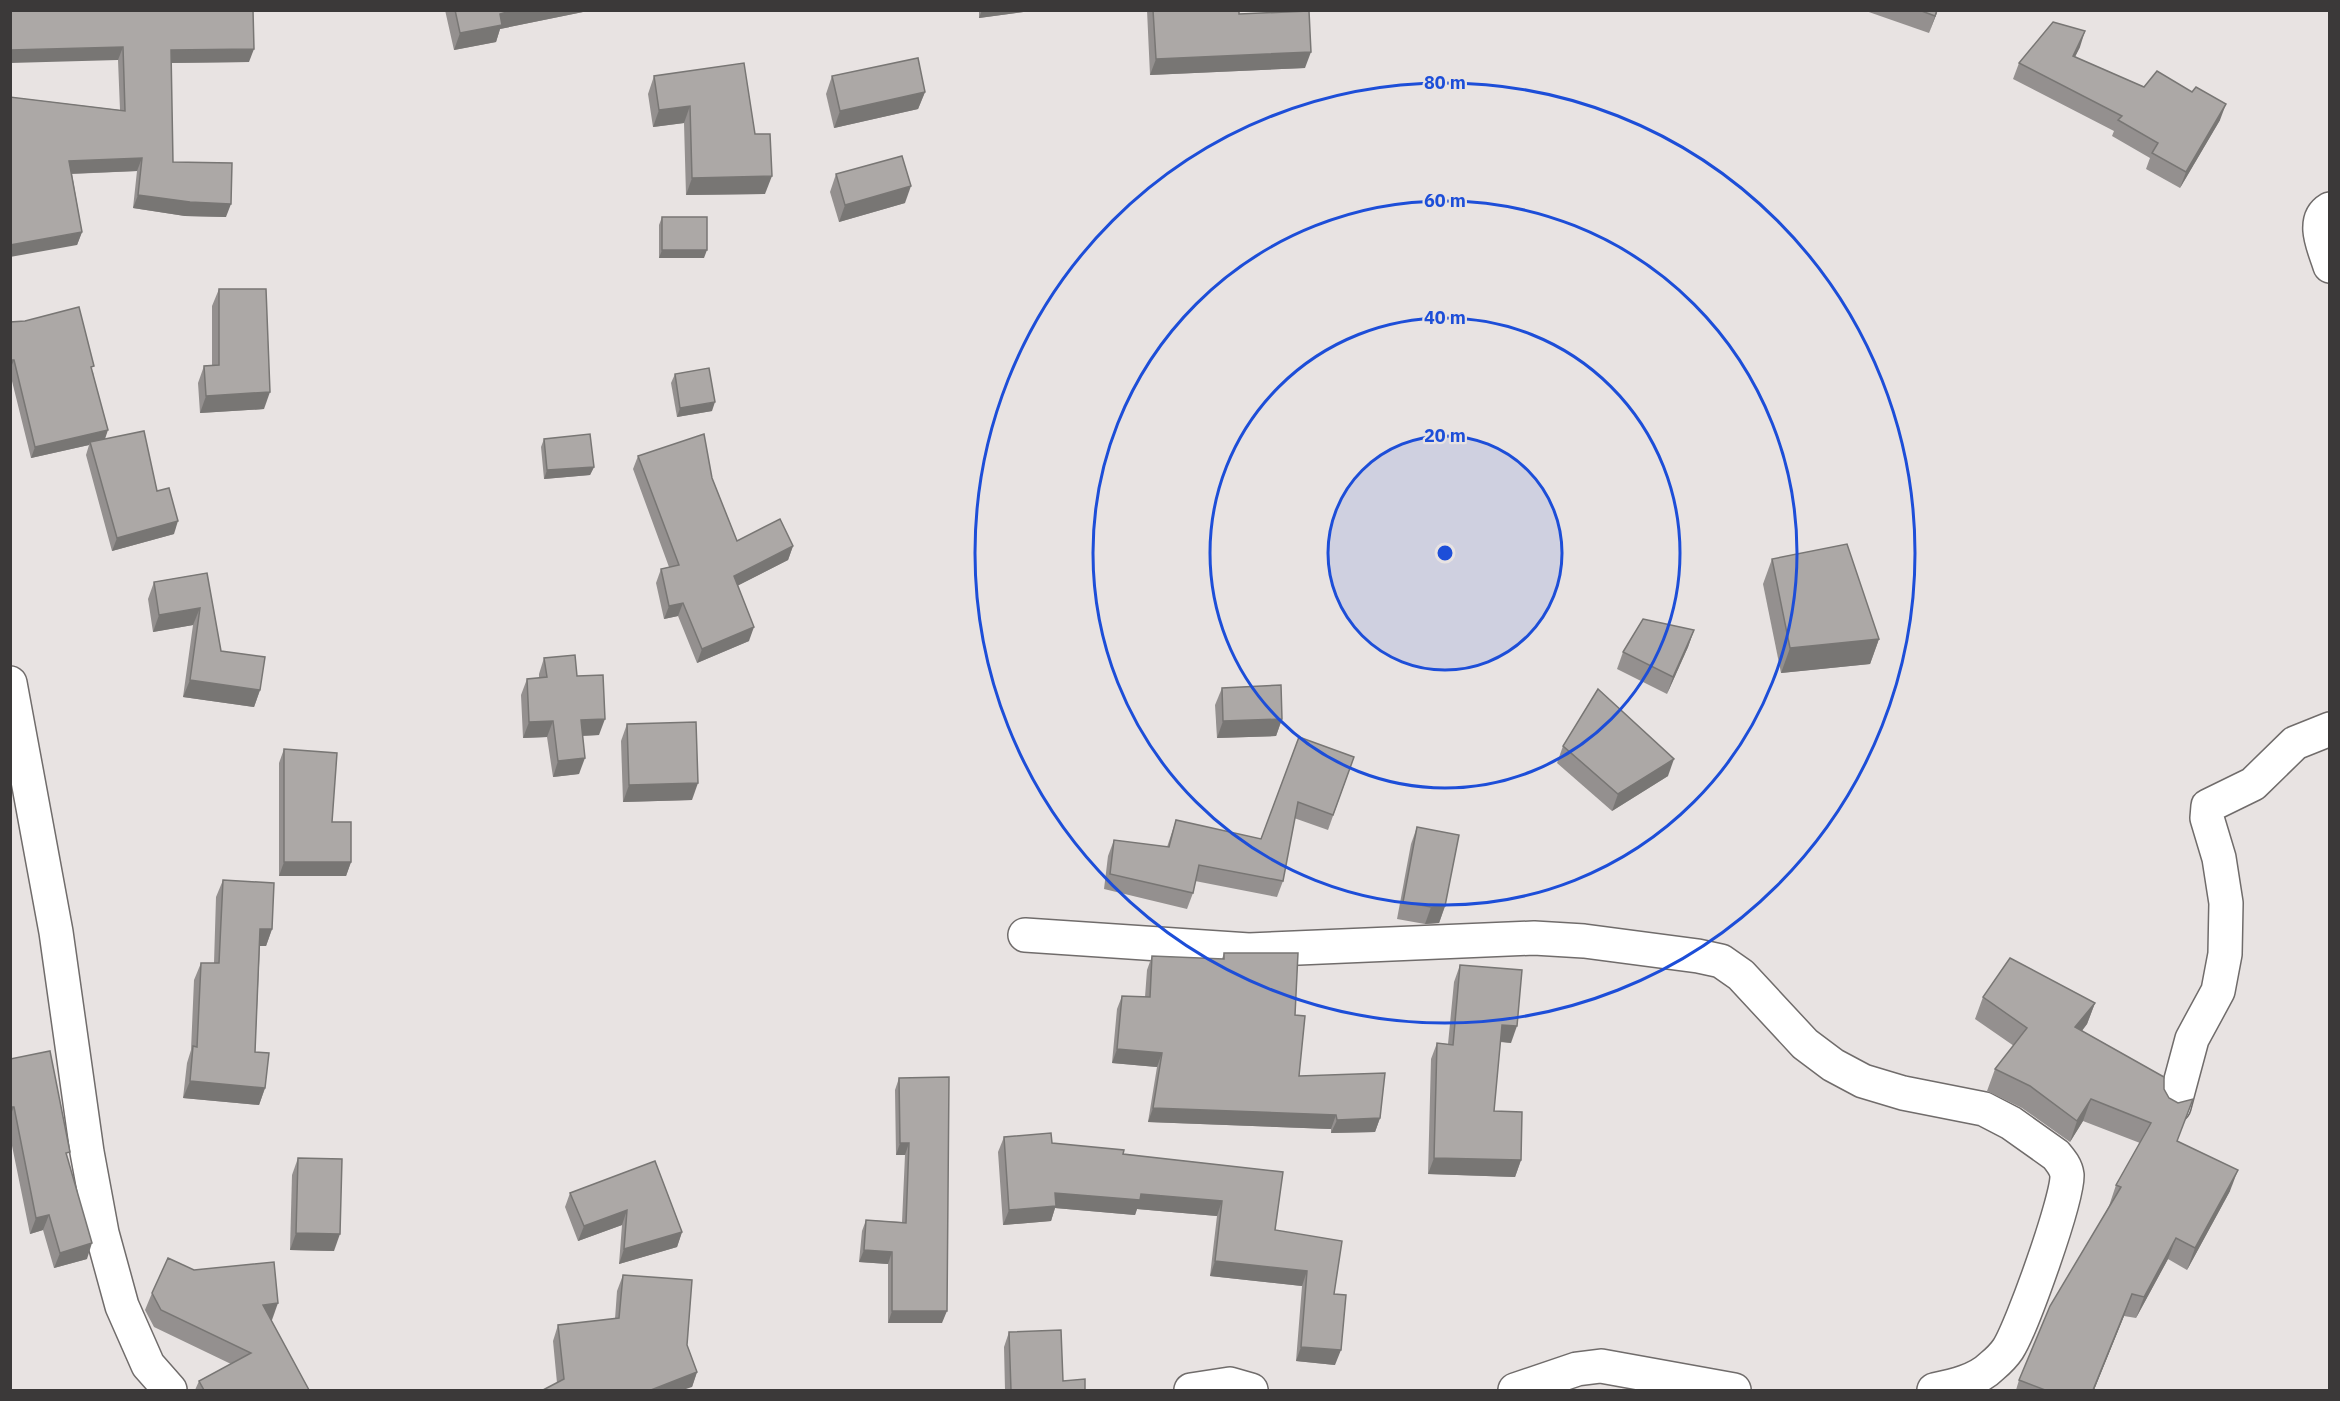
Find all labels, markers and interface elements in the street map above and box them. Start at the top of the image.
text: 80 m [1424,71,1466,94]
text: 60 m [1424,189,1466,212]
text: 40 m [1424,306,1466,329]
text: 20 m [1424,424,1466,447]
centre of rings [1435,543,1455,563]

